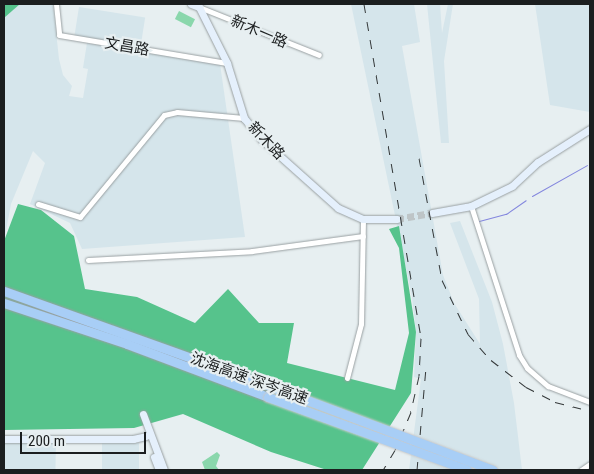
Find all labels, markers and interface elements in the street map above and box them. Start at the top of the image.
street label: 新木一路 [228,12,290,52]
street label: 文昌路 [103,34,151,60]
street label: 新木路 [244,119,288,163]
street label: 沈海高速 深岑高速 [188,349,310,409]
scale bar [22,422,149,454]
text: 200 m [28,432,65,450]

